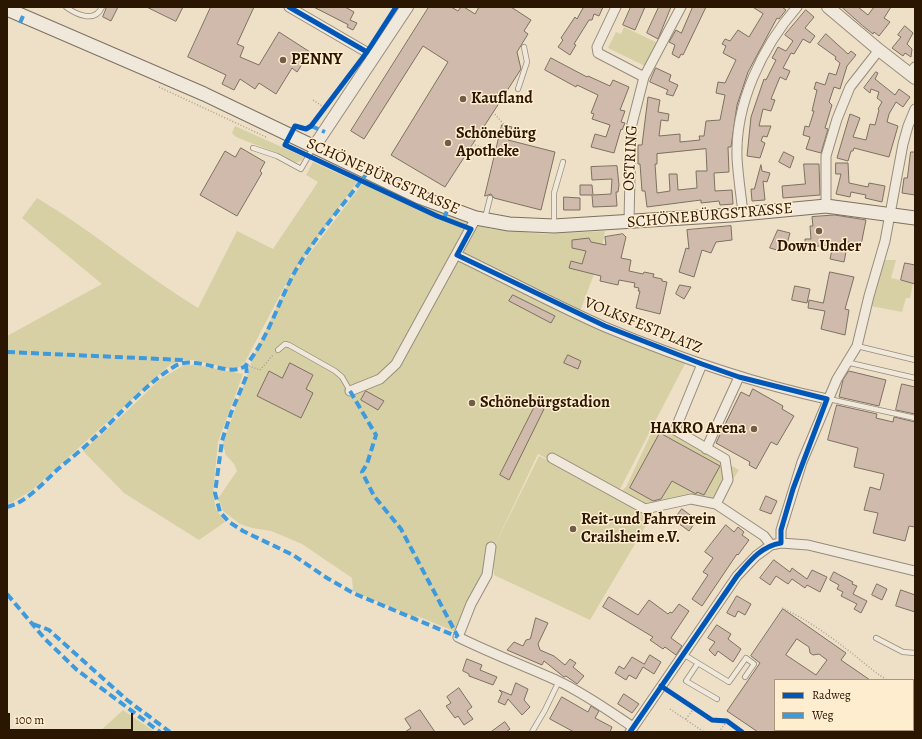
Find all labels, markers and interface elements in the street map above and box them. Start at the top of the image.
place label: PENNY [291,50,343,70]
marker: PENNY [278,55,288,65]
place label: Kaufland [471,89,533,109]
marker: Kaufland [458,94,468,104]
place label: Schönebürg Apotheke [456,124,536,162]
street label: OSTRING [620,125,642,191]
street label: SCHÖNEBÜRGSTRASSE [303,134,463,220]
marker: Schönebürg Apotheke [443,138,453,148]
street label: SCHÖNEBÜRGSTRASSE [626,199,794,233]
marker: Down Under [814,226,824,236]
place label: Down Under [777,237,861,257]
street label: VOLKSFESTPLATZ [581,294,705,358]
place label: Schönebürgstadion [480,393,610,413]
marker: Schönebürgstadion [467,398,477,408]
place label: HAKRO Arena [650,419,746,439]
marker: HAKRO Arena [749,424,759,434]
place label: Reit-und Fahrverein Crailsheim e.V. [581,510,716,548]
marker: Reit-und Fahrverein Crailsheim e.V. [568,524,578,534]
legend [774,679,914,731]
text: Radweg [812,687,851,703]
scale bar [10,705,135,731]
text: Weg [812,707,834,723]
text: 100 m [15,712,44,728]

